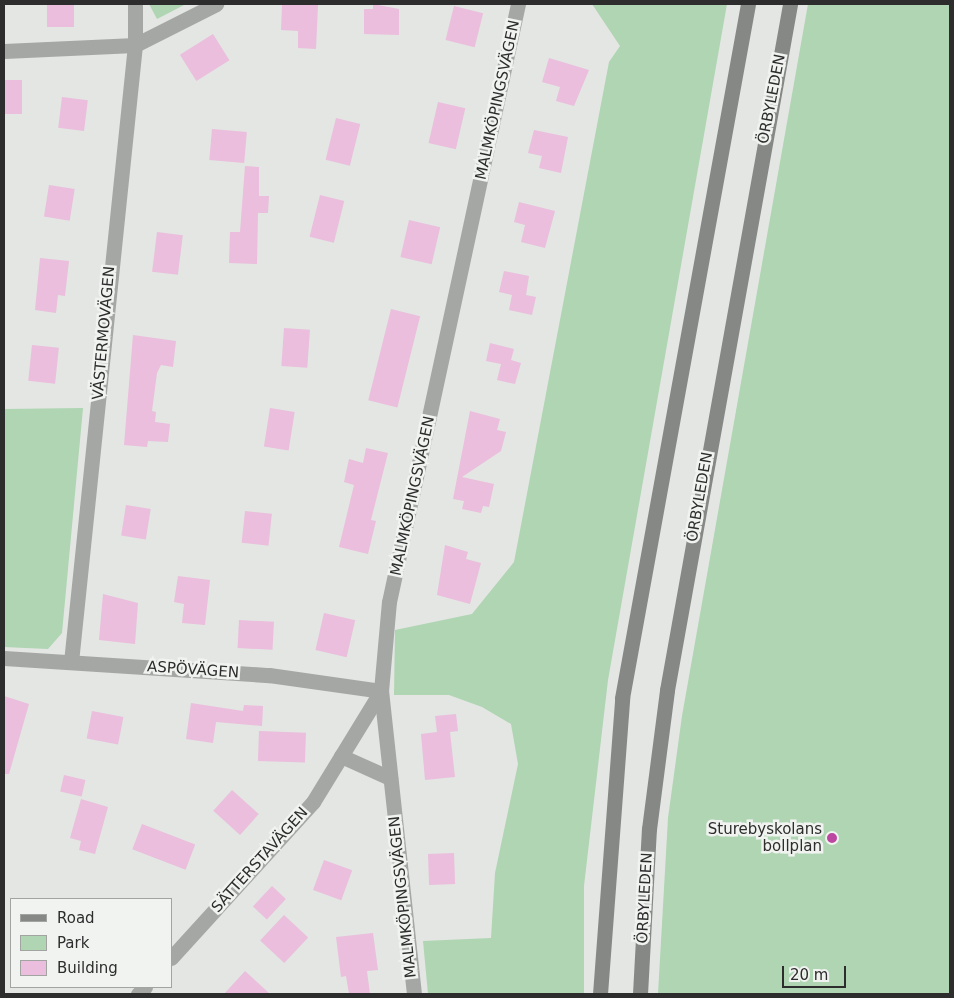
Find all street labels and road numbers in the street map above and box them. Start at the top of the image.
street label: MALMKÖPINGSVÄGEN [472,19,524,181]
street label: ÖRBYLEDEN [754,53,790,145]
street label: VÄSTERMOVÄGEN [89,265,119,401]
street label: MALMKÖPINGSVÄGEN [387,415,439,577]
street label: ÖRBYLEDEN [683,451,717,543]
street label: ASPÖVÄGEN [146,658,240,682]
street label: SÄTTERSTAVÄGEN [208,804,312,916]
street label: MALMKÖPINGSVÄGEN [386,815,420,979]
street label: ÖRBYLEDEN [634,852,656,944]

